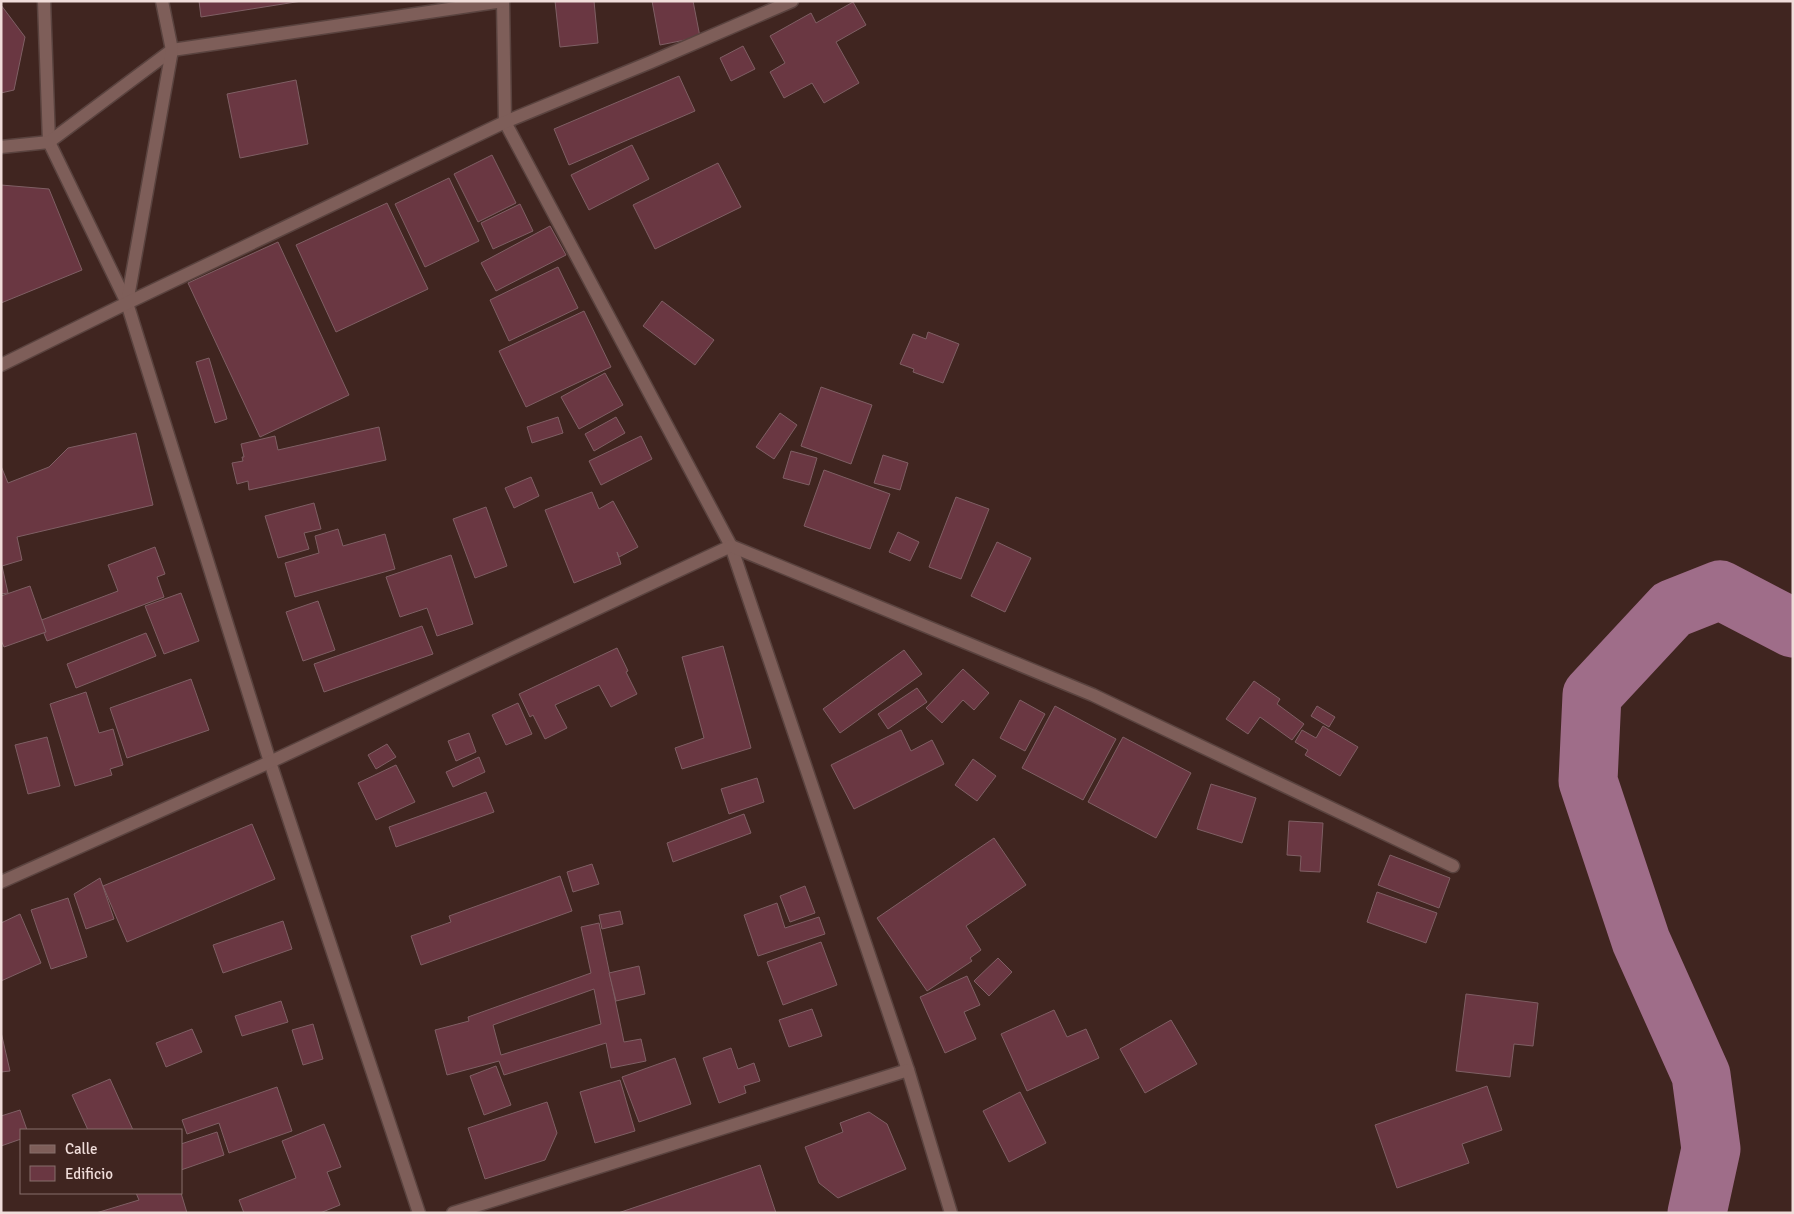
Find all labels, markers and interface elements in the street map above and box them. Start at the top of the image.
legend [20,1129,182,1194]
text: Calle [65,1140,98,1158]
text: Edificio [65,1165,113,1183]

